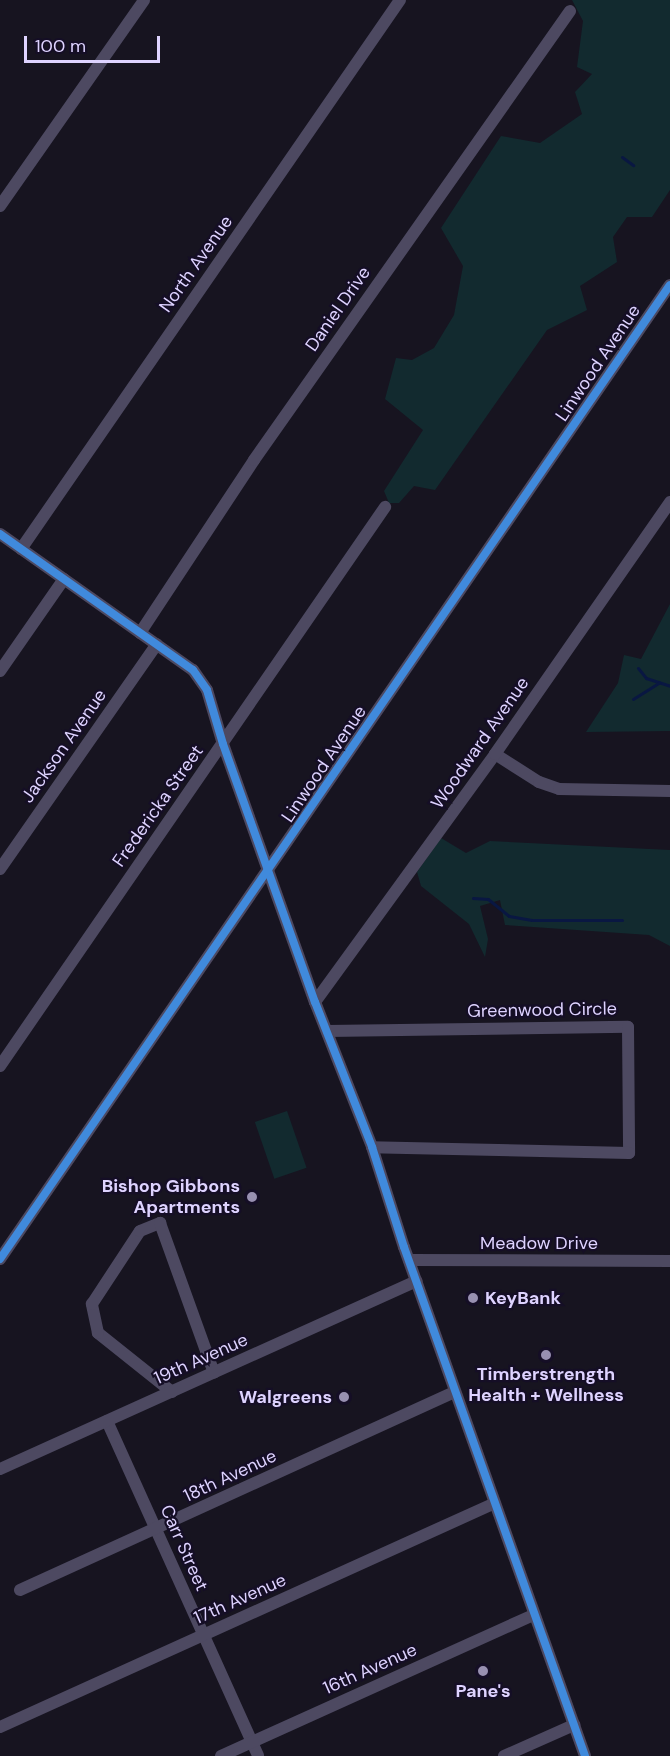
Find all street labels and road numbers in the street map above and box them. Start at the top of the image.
street label: North Avenue [155,211,237,317]
street label: Daniel Drive [301,262,375,356]
street label: Linwood Avenue [551,301,645,425]
street label: Woodward Avenue [426,673,534,813]
street label: Jackson Avenue [17,685,111,807]
street label: Linwood Avenue [277,702,371,826]
street label: Fredericka Street [108,741,208,871]
street label: Greenwood Circle [467,998,617,1022]
street label: Meadow Drive [480,1232,598,1254]
street label: 19th Avenue [151,1329,251,1389]
street label: 18th Avenue [180,1445,280,1507]
street label: Carr Street [155,1502,213,1594]
street label: 17th Avenue [191,1569,289,1629]
street label: 16th Avenue [320,1639,420,1699]

